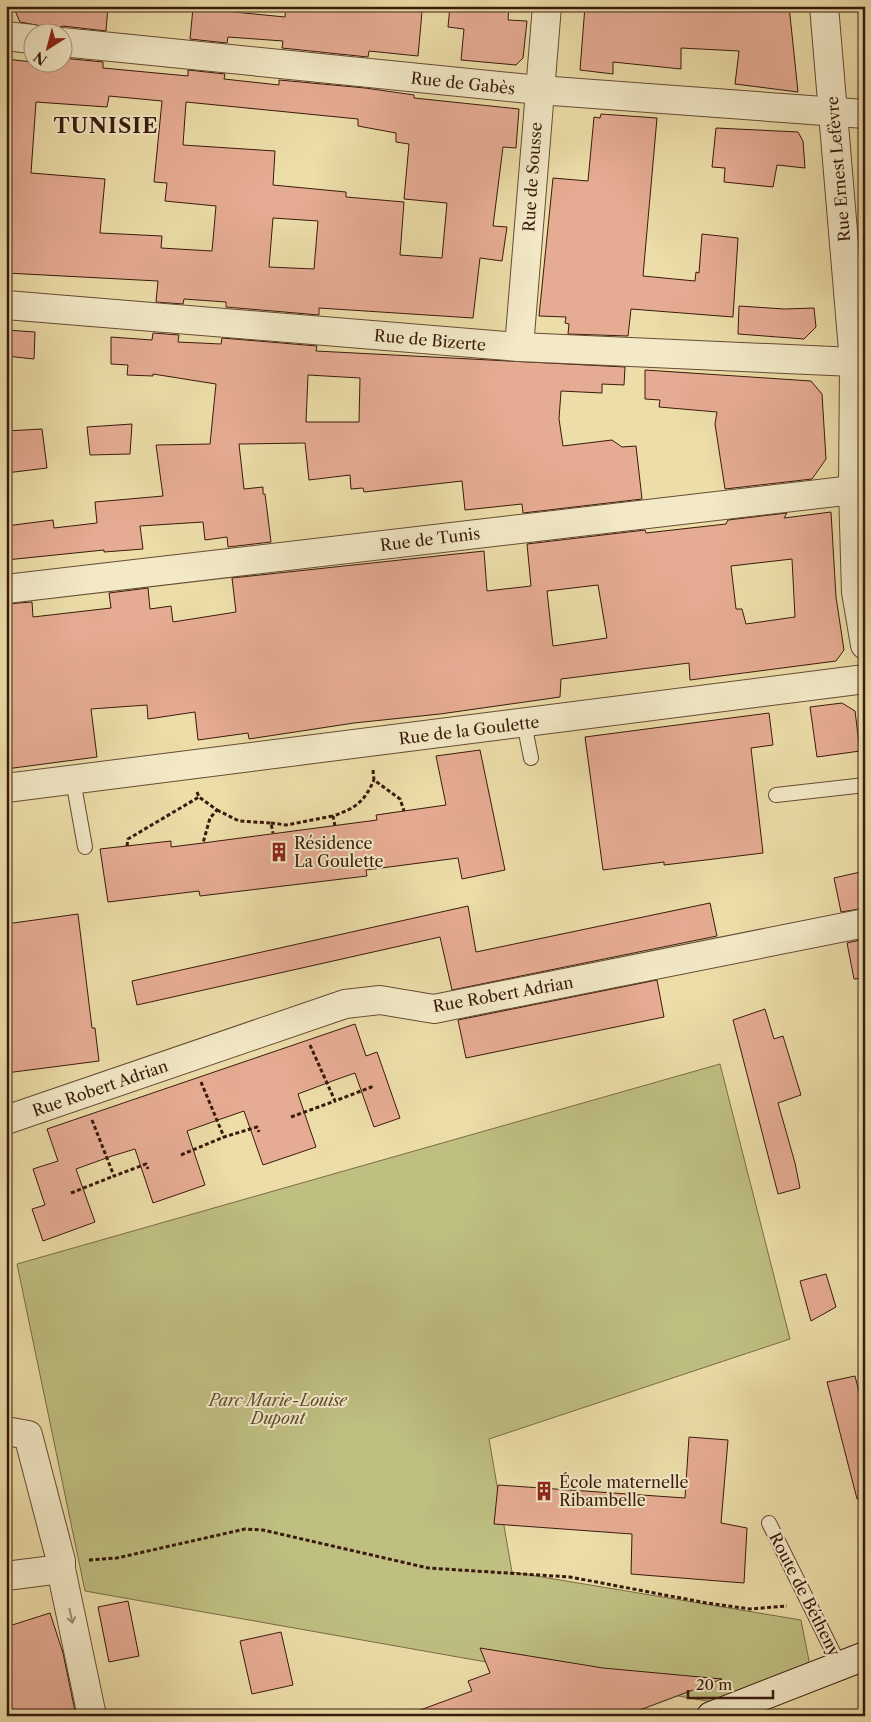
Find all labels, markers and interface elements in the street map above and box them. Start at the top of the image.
north arrow [22,22,72,72]
text: N [30,48,51,69]
street label: Rue de Gabès [410,68,516,98]
street label: Rue Ernest Lefèvre [822,95,854,243]
district label: TUNISIE [54,113,158,138]
street label: Rue de Sousse [518,121,546,233]
street label: Rue de Bizerte [373,325,487,355]
street label: Rue de Tunis [379,523,481,555]
street label: Rue de la Goulette [398,711,540,749]
place label: Résidence La Goulette [294,833,384,871]
building icon: Résidence La Goulette [268,841,290,863]
street label: Rue Robert Adrian [431,972,575,1016]
street label: Rue Robert Adrian [30,1055,170,1121]
park label: Parc Marie-Louise Dupont [207,1390,348,1428]
place label: École maternelle Ribambelle [559,1472,688,1510]
building icon: École maternelle Ribambelle [533,1480,555,1502]
street label: Route de Bétheny [765,1529,845,1660]
one-way arrow [67,1608,76,1624]
scale bar [688,1667,774,1699]
text: 20 m [696,1675,732,1694]

